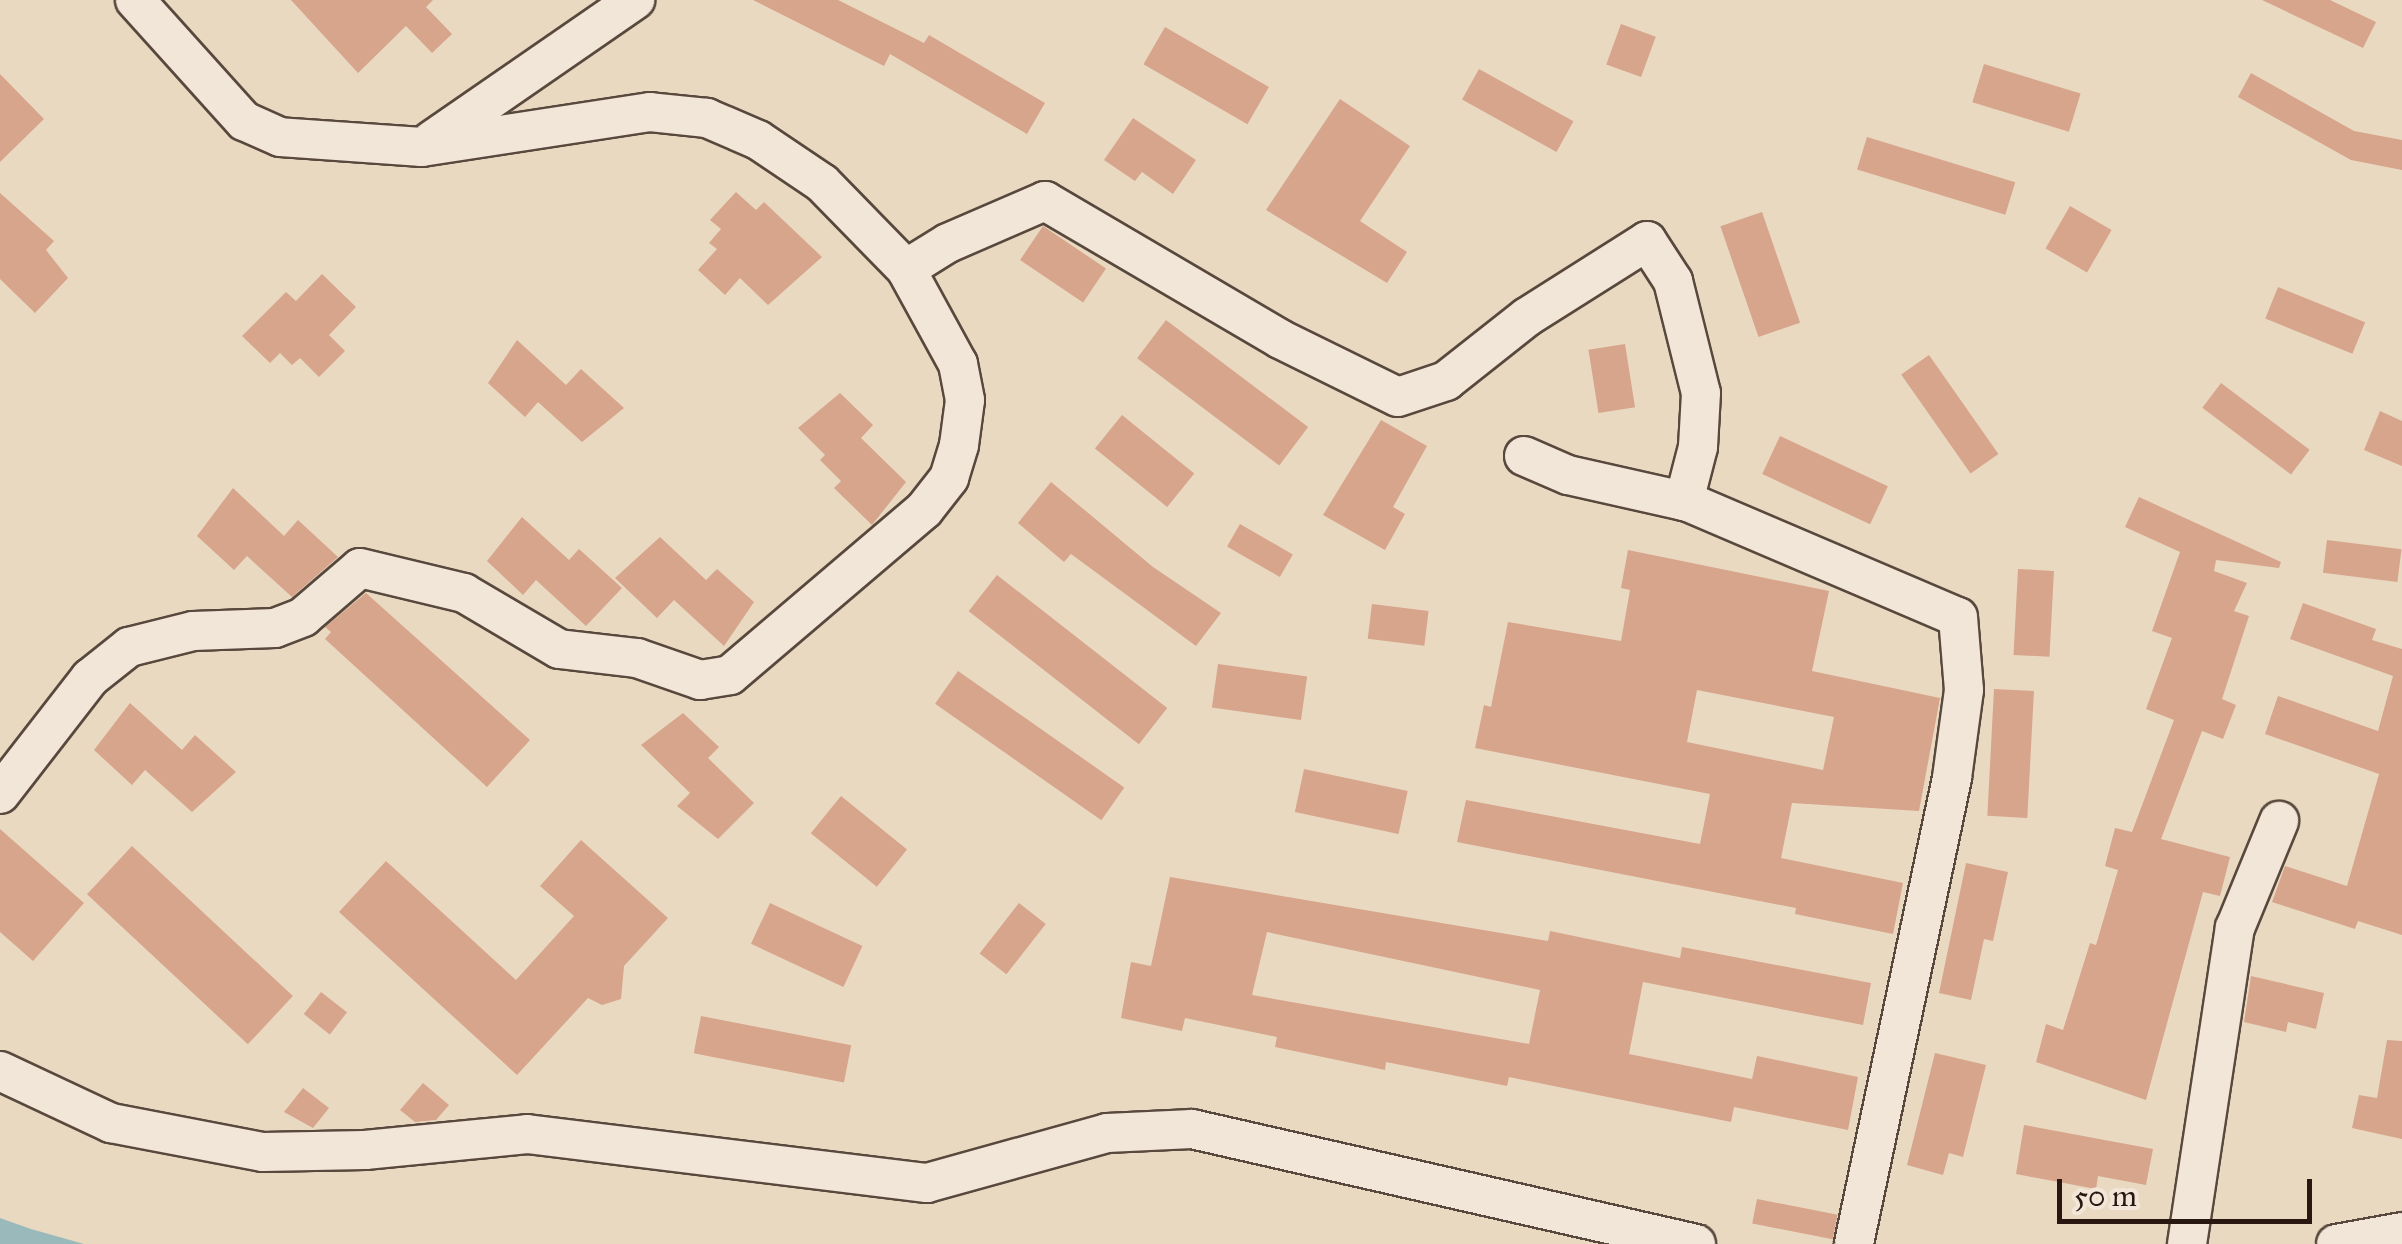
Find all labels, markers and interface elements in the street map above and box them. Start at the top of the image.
scale bar [2062,1159,2317,1221]
text: 50 m [2074,1178,2137,1214]

